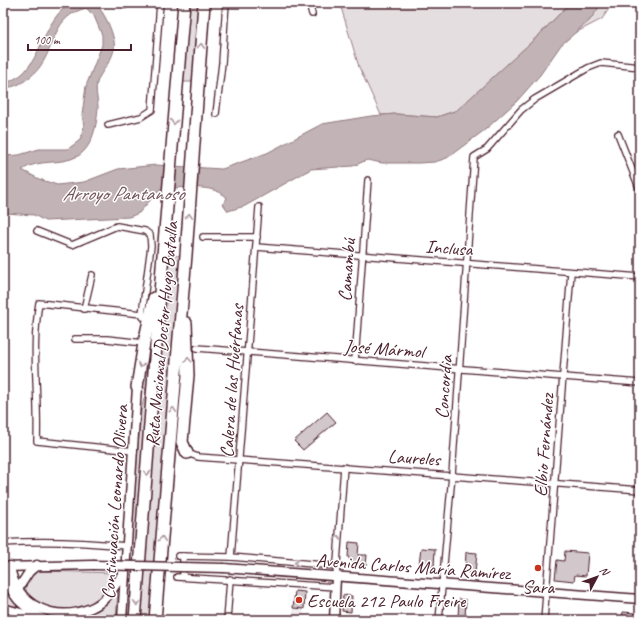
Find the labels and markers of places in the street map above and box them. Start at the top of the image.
marker: Sara [533,563,543,573]
place label: Sara [522,575,555,599]
place label: Escuela 212 Paulo Freire [307,589,467,613]
marker: Escuela 212 Paulo Freire [294,595,304,605]

